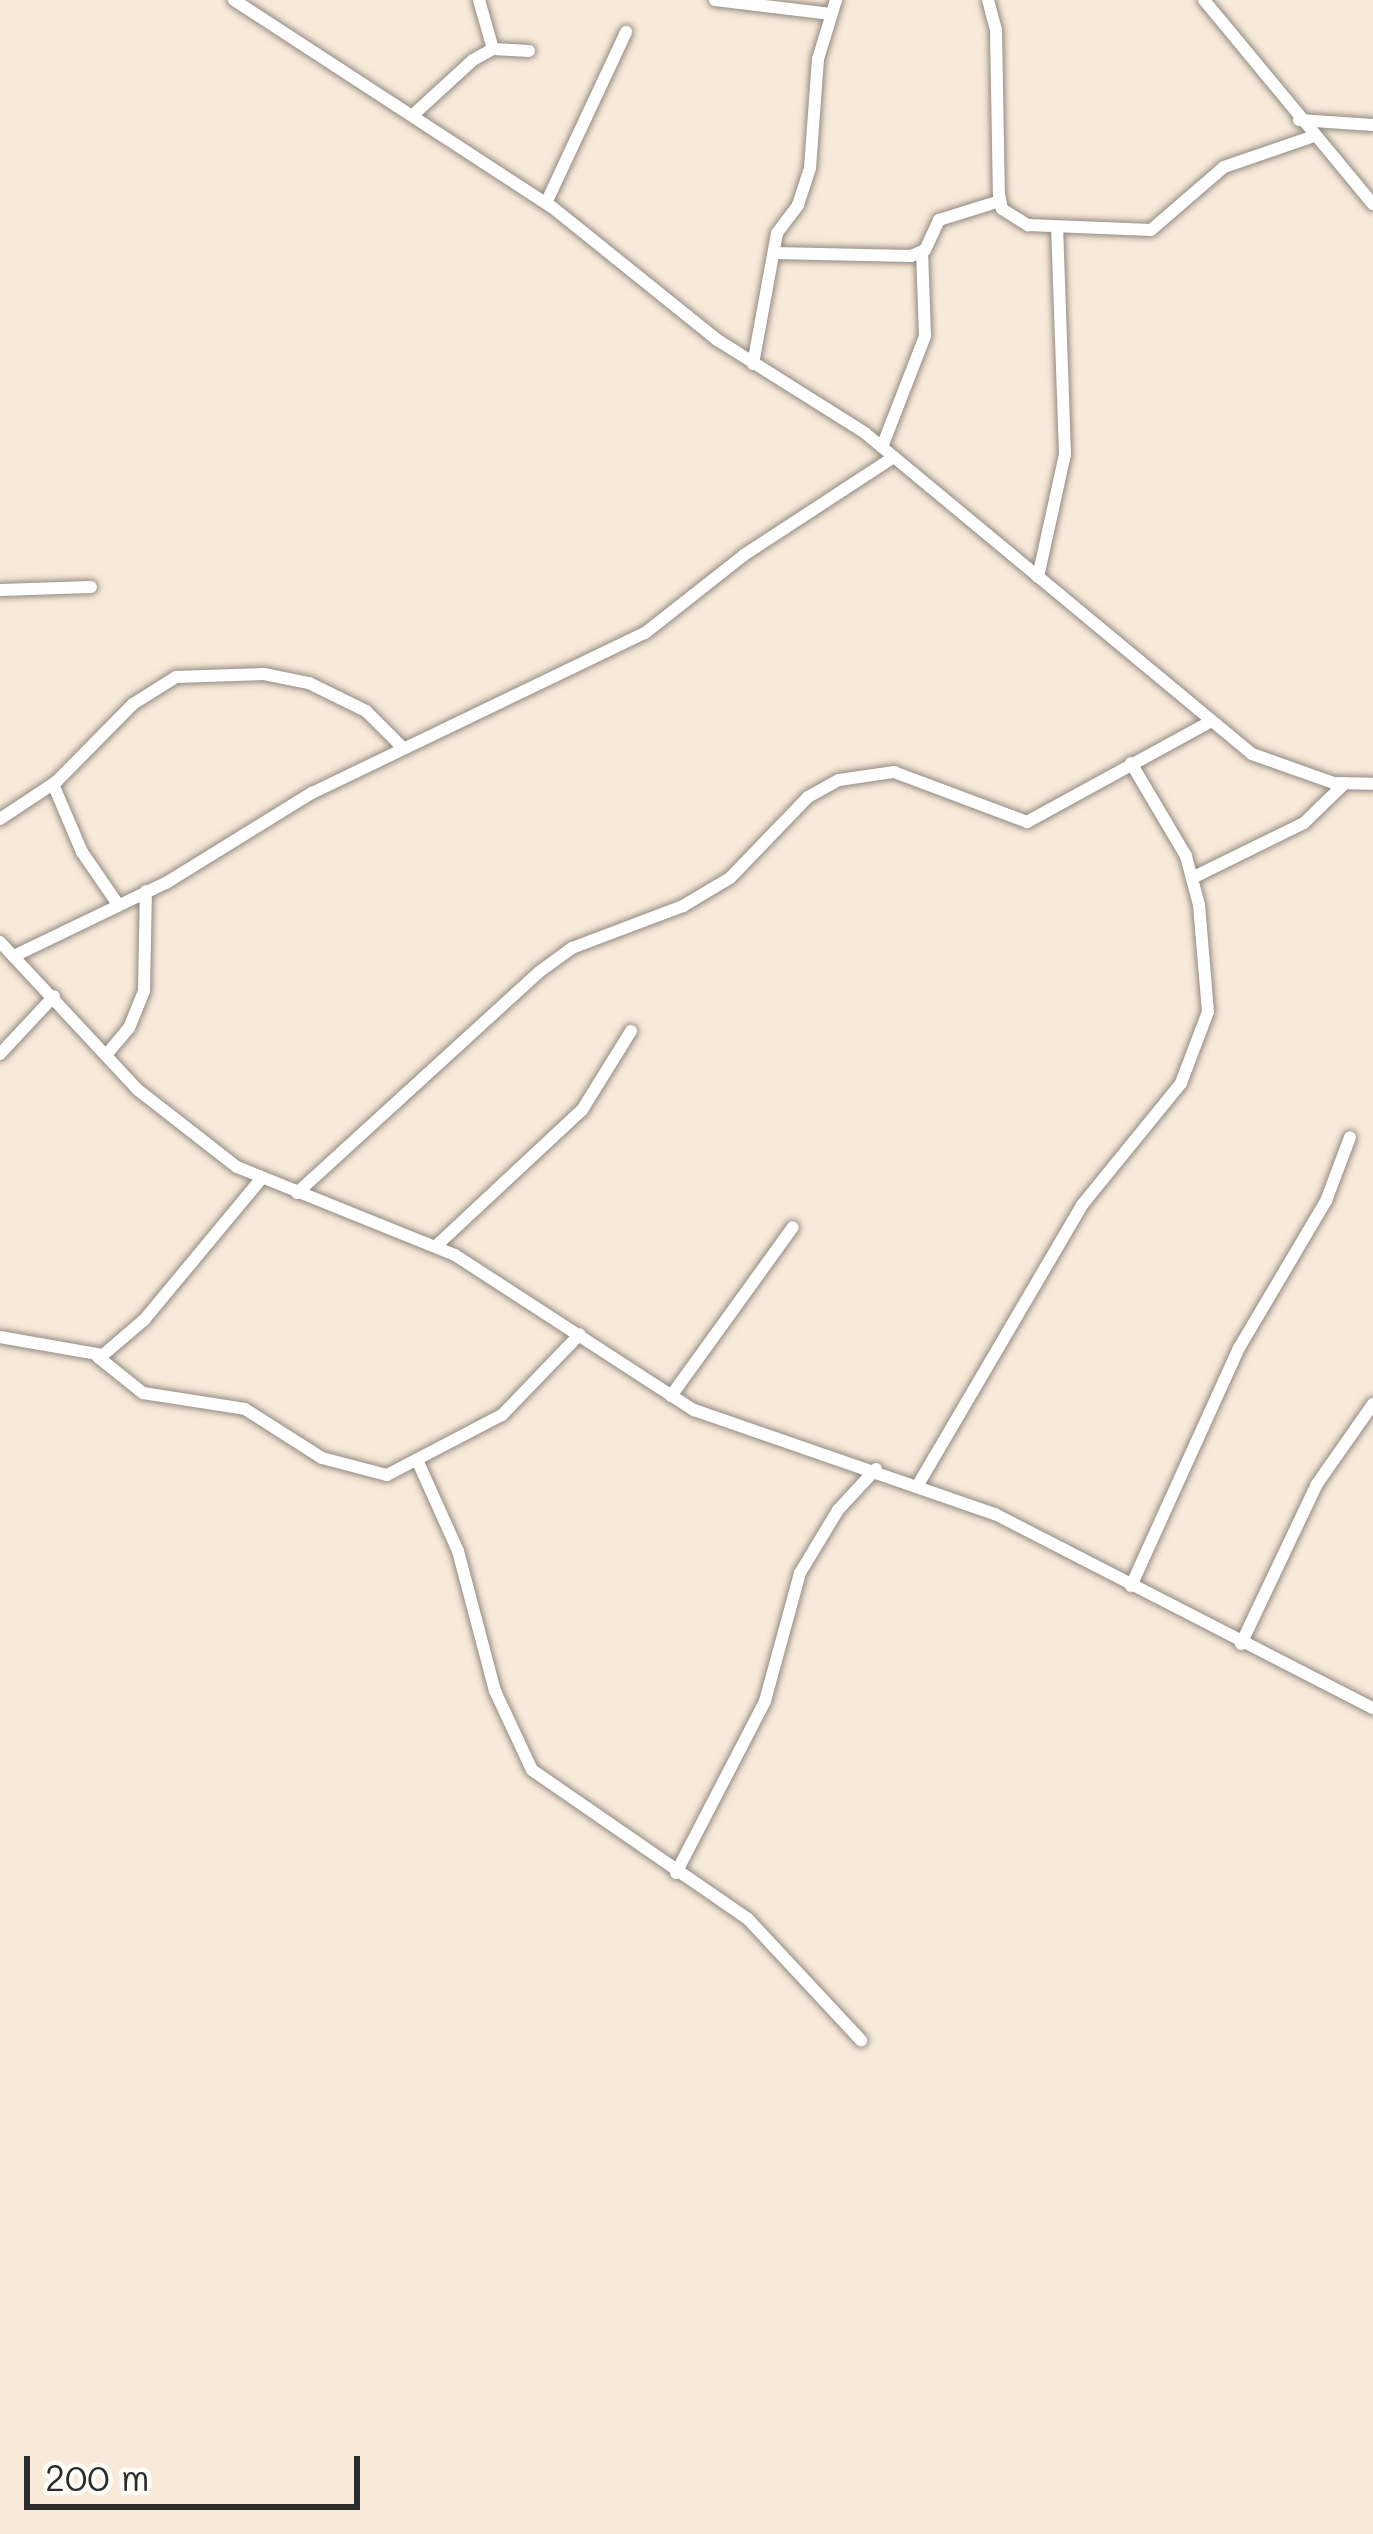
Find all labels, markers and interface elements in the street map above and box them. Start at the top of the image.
scale bar [30,2432,366,2506]
text: 200 m [45,2453,150,2500]

